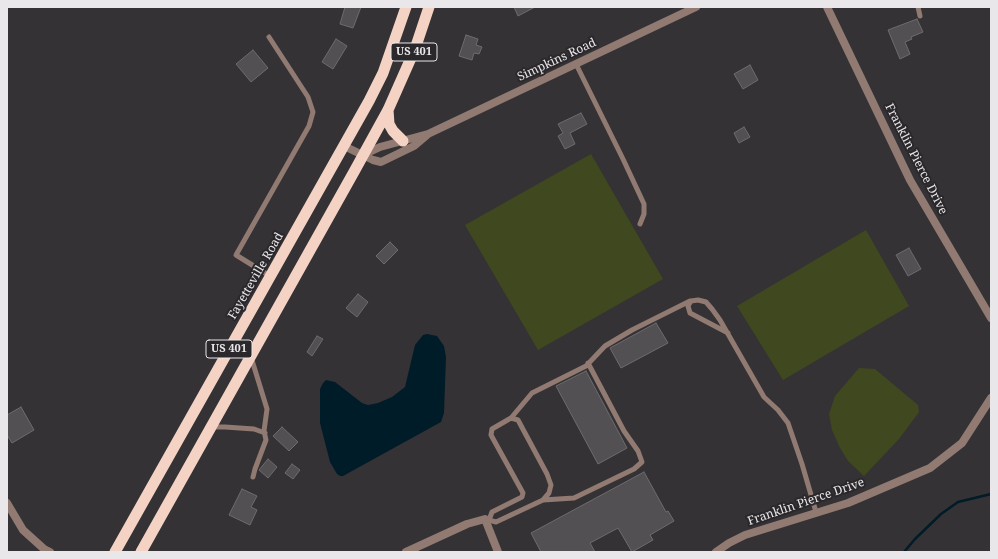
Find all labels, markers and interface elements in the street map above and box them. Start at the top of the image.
street label: Simpkins Road [515,35,599,85]
road number: US 401 [391,43,437,61]
street label: Franklin Pierce Drive [882,101,950,217]
street label: Fayetteville Road [225,230,287,322]
road number: US 401 [206,340,252,358]
street label: Franklin Pierce Drive [746,475,866,529]

